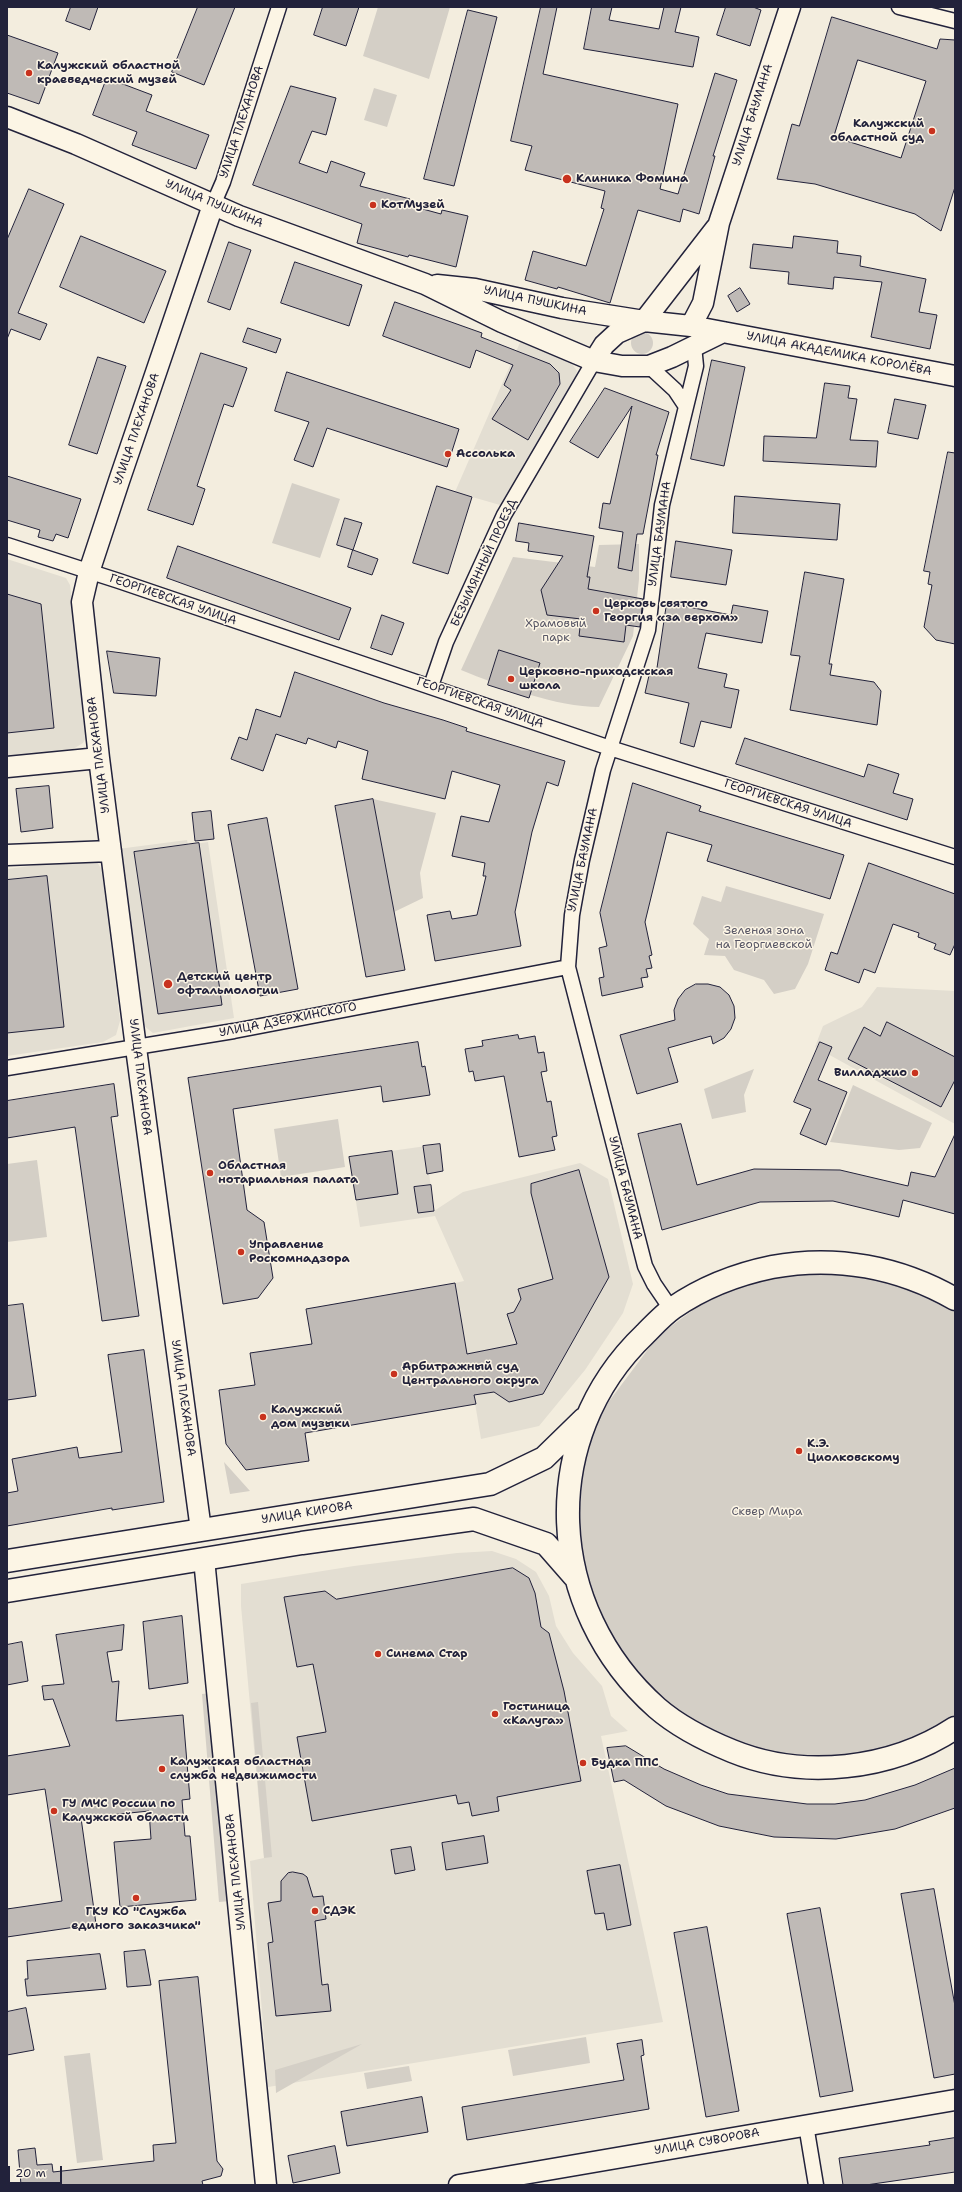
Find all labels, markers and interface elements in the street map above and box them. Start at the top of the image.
place label: Калужский областной краеведческий музей [37,59,180,87]
street label: УЛИЦА БАУМАНА [730,62,776,168]
street label: УЛИЦА ПЛЕХАНОВА [217,64,267,180]
marker: Калужский областной краеведческий музей [24,68,34,78]
place label: Калужский областной суд [830,117,924,145]
marker: Калужский областной суд [927,126,937,136]
place label: Клиника Фомина [576,172,688,186]
marker: Клиника Фомина [561,173,573,185]
street label: УЛИЦА ПУШКИНА [163,177,265,231]
place label: КотМузей [381,198,445,212]
marker: КотМузей [368,200,378,210]
street label: УЛИЦА ПУШКИНА [482,283,588,319]
street label: УЛИЦА АКАДЕМИКА КОРОЛЁВА [745,329,933,379]
street label: УЛИЦА ПЛЕХАНОВА [111,371,163,487]
place label: Ассолька [456,447,515,461]
marker: Ассолька [443,449,453,459]
street label: УЛИЦА БАУМАНА [645,480,675,588]
street label: БЕЗЫМЯННЫЙ ПРОЕЗД [448,497,520,629]
street label: ГЕОРГИЕВСКАЯ УЛИЦА [108,571,238,629]
place label: Церковь святого Георгия «за верхом» [604,597,738,625]
marker: Церковь святого Георгия «за верхом» [591,606,601,616]
park label: Храмовый парк [525,617,587,645]
place label: Церковно-приходскская школа [519,665,673,693]
street label: ГЕОРГИЕВСКАЯ УЛИЦА [415,674,545,732]
marker: Церковно-приходскская школа [506,674,516,684]
street label: УЛИЦА ПЛЕХАНОВА [85,696,113,814]
street label: ГЕОРГИЕВСКАЯ УЛИЦА [722,777,854,831]
street label: УЛИЦА БАУМАНА [565,807,601,913]
park label: Зеленая зона на Георгиевской [716,924,812,952]
place label: Детский центр офтальмологии [177,970,279,998]
marker: Детский центр офтальмологии [162,978,174,990]
street label: УЛИЦА ДЗЕРЖИНСКОГО [218,1000,358,1040]
street label: УЛИЦА ПЛЕХАНОВА [126,1018,154,1136]
place label: Вилладжио [834,1066,907,1080]
marker: Вилладжио [910,1068,920,1078]
street label: УЛИЦА БАУМАНА [605,1135,645,1241]
place label: Областная нотариальная палата [218,1159,358,1187]
marker: Областная нотариальная палата [205,1168,215,1178]
place label: Управление Роскомнадзора [249,1238,350,1266]
marker: Управление Роскомнадзора [236,1247,246,1257]
street label: УЛИЦА ПЛЕХАНОВА [168,1339,198,1457]
place label: Арбитражный суд Центрального округа [402,1360,539,1388]
marker: Арбитражный суд Центрального округа [389,1369,399,1379]
place label: Калужский дом музыки [271,1403,350,1431]
marker: Калужский дом музыки [258,1412,268,1422]
place label: К.Э. Циолковскому [807,1437,900,1465]
marker: К.Э. Циолковскому [794,1446,804,1456]
street label: УЛИЦА КИРОВА [260,1499,354,1527]
park label: Сквер Мира [731,1505,803,1519]
place label: Синема Стар [386,1647,467,1661]
marker: Синема Стар [373,1649,383,1659]
place label: Гостиница «Калуга» [503,1700,570,1728]
marker: Гостиница «Калуга» [490,1709,500,1719]
place label: Калужская областная служба недвижимости [170,1755,317,1783]
place label: Будка ППС [591,1756,659,1770]
marker: Будка ППС [578,1758,588,1768]
marker: Калужская областная служба недвижимости [157,1764,167,1774]
place label: ГУ МЧС России по Калужской области [62,1797,189,1825]
marker: ГУ МЧС России по Калужской области [49,1806,59,1816]
street label: УЛИЦА ПЛЕХАНОВА [223,1813,249,1931]
marker: ГКУ КО "Служба единого заказчика" [131,1893,141,1903]
place label: СДЭК [323,1904,356,1918]
place label: ГКУ КО "Служба единого заказчика" [71,1905,201,1933]
marker: СДЭК [310,1906,320,1916]
street label: УЛИЦА СУВОРОВА [653,2126,761,2158]
scale bar [10,2158,64,2184]
text: 20 m [15,2165,46,2181]

